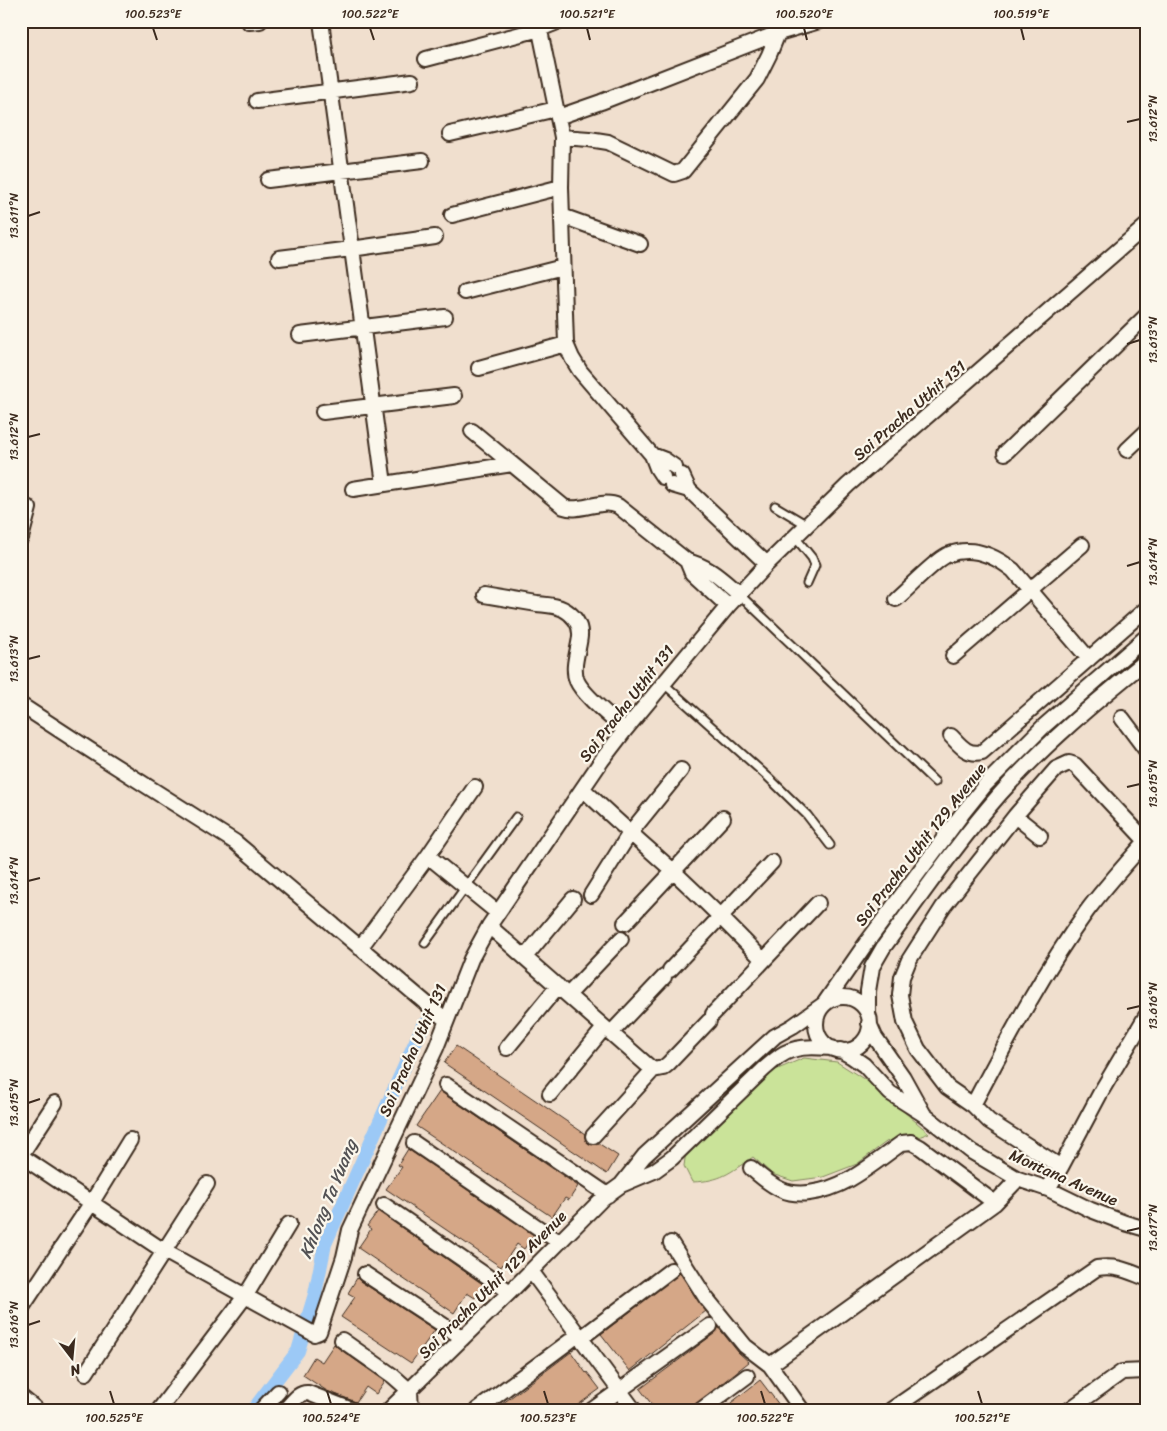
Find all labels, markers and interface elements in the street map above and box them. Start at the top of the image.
text: 100.523°E [125,3,183,25]
text: 100.522°E [342,3,400,25]
text: 100.521°E [559,3,616,25]
text: 100.520°E [775,3,834,25]
text: 100.519°E [993,3,1050,25]
text: 13.612°N [1142,94,1164,143]
text: 13.611°N [3,192,25,239]
text: 13.613°N [1142,316,1164,364]
street label: Soi Pracha Uthit 131 [846,353,973,468]
text: 13.612°N [3,412,25,461]
text: 13.614°N [1142,537,1164,586]
text: 13.613°N [3,635,25,683]
street label: Soi Pracha Uthit 131 [571,638,682,769]
street label: Soi Pracha Uthit 129 Avenue [847,756,994,933]
text: 13.615°N [1142,759,1164,808]
text: 13.614°N [3,856,25,905]
street label: Soi Pracha Uthit 131 [370,979,455,1121]
text: 13.616°N [1142,982,1164,1030]
text: 13.615°N [3,1078,25,1127]
water label: Khlong Ta Yuang [290,1133,367,1263]
street label: Montana Avenue [1005,1140,1123,1215]
street label: Soi Pracha Uthit 129 Avenue [411,1203,574,1366]
text: 13.617°N [1142,1204,1164,1252]
text: 13.616°N [3,1301,25,1349]
north arrow [48,1334,98,1384]
text: N [67,1356,85,1383]
text: 100.525°E [85,1407,144,1429]
text: 100.524°E [302,1407,361,1429]
text: 100.523°E [520,1407,578,1429]
text: 100.522°E [737,1407,795,1429]
text: 100.521°E [954,1407,1011,1429]

